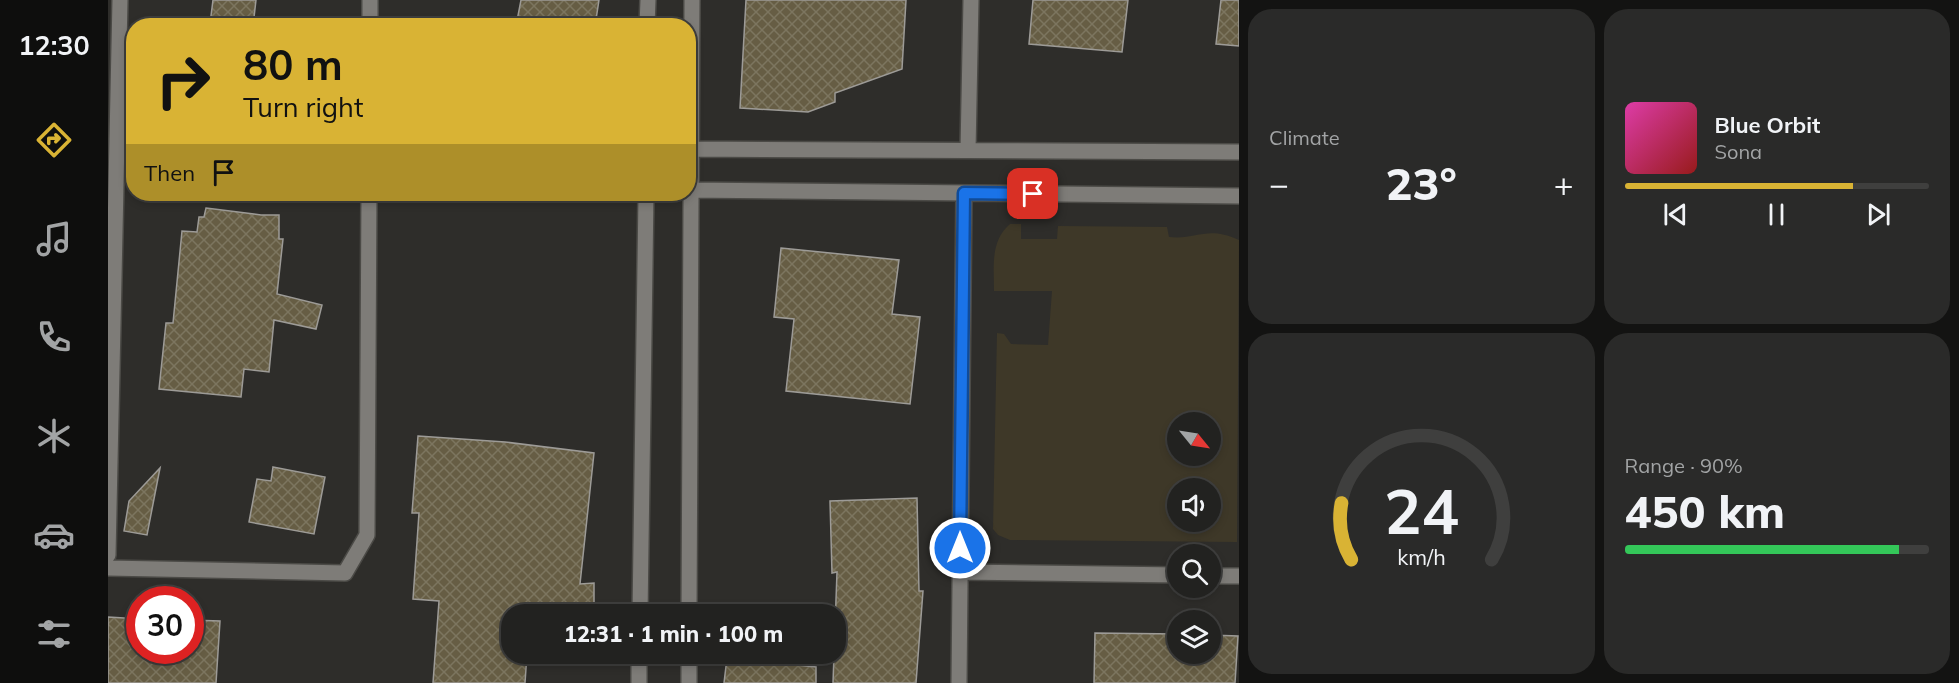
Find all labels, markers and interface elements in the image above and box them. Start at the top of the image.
text: 12:30 [18,28,90,62]
text: 80 m [243,38,343,91]
icon: right [144,42,222,120]
text: Turn right [243,90,363,124]
text: Blue Orbit [1715,111,1820,139]
icon: directions [33,119,75,161]
text: Climate [1269,125,1340,150]
text: Sona [1715,139,1762,164]
text: 23° [1386,155,1457,211]
icon: arrive [207,156,240,189]
text: Then [144,159,195,187]
text: − [1269,163,1289,204]
text: + [1554,163,1574,204]
pin [1007,168,1058,219]
icon: arrive [1016,177,1049,210]
icon: previous [1659,198,1692,231]
icon: pause [1760,198,1793,231]
icon: next [1862,198,1895,231]
icon: music [33,218,75,260]
icon: phone [33,316,75,358]
north arrow [1167,412,1221,466]
map controls [1167,412,1221,664]
icon: climate [33,415,75,457]
text: Range · 90% [1625,453,1743,478]
text: 24 [1384,471,1459,550]
button: sound [1167,478,1221,532]
text: 450 km [1625,483,1785,539]
icon: car [33,514,75,556]
position arrow [928,516,992,580]
button: search [1167,544,1221,598]
text: km/h [1397,544,1445,571]
speed limit sign: 30 [126,586,204,664]
button: layers [1167,610,1221,664]
icon: filters [33,613,75,655]
text: 12:31 · 1 min · 100 m [564,620,783,648]

